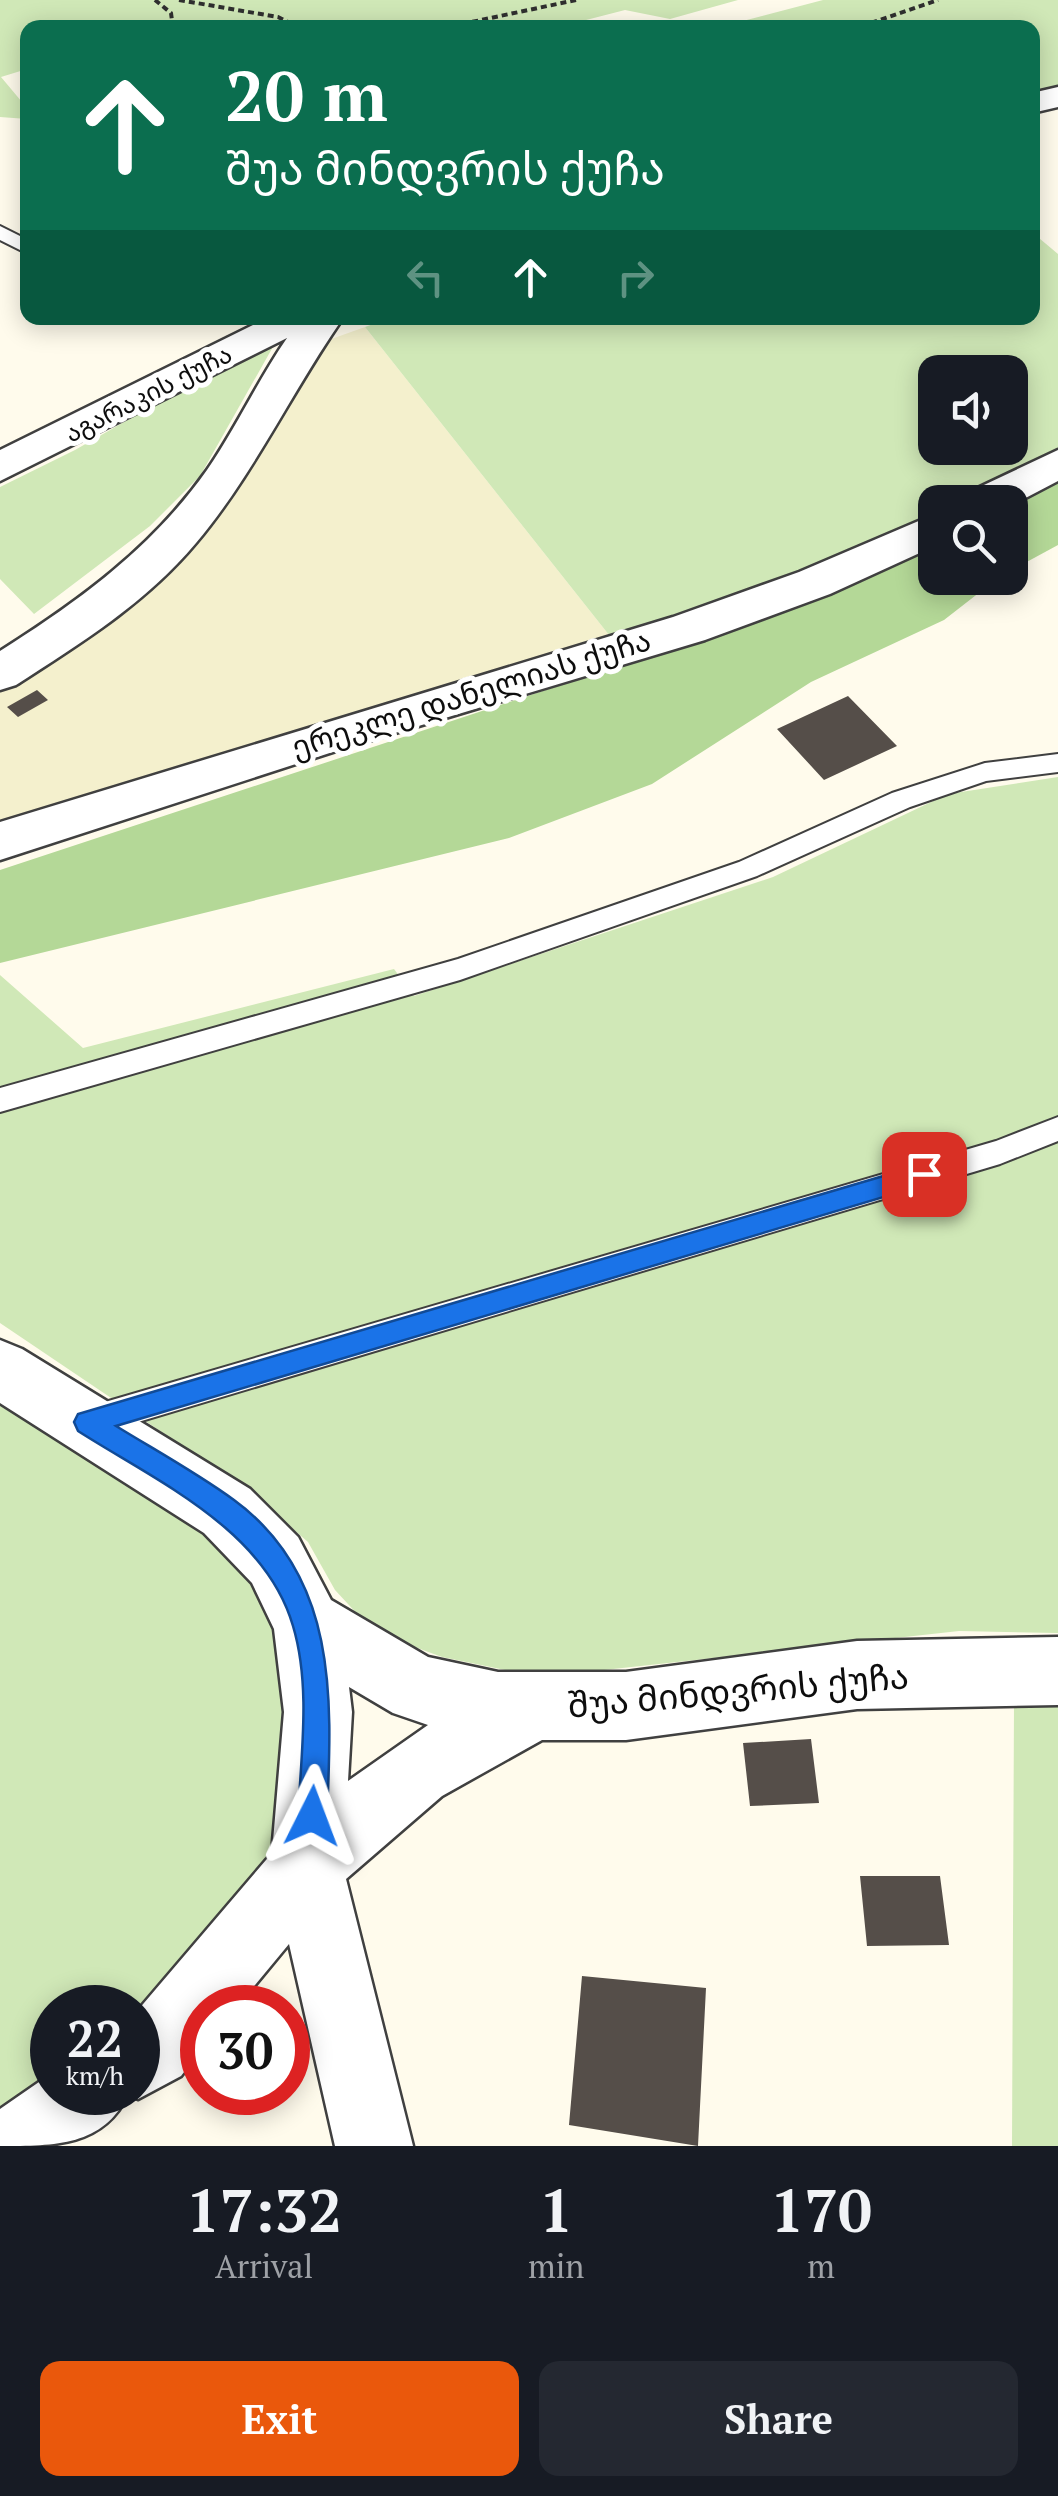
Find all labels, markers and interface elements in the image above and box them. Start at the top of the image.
text: 20 m [225,48,388,141]
icon: ahead [60,60,190,190]
text: შუა მინდვრის ქუჩა [225,138,665,198]
icon: left [398,250,453,305]
icon: ahead [503,250,558,305]
icon: right [608,250,663,305]
street label: აგარაკის ქუჩა [59,337,237,449]
map controls [918,355,1028,595]
button: sound [918,355,1028,465]
button: search [918,485,1028,595]
street label: ერეკლე დანელიას ქუჩა [287,619,655,767]
pin [882,1132,967,1217]
icon: arrive [897,1147,952,1202]
street label: შუა მინდვრის ქუჩა [566,1652,910,1728]
position arrow [260,1764,364,1868]
speed limit sign: 30 [180,1985,310,2115]
text: 22 [67,2005,123,2071]
text: km/h [66,2059,124,2092]
text: 17:32 [186,2170,342,2249]
text: 1 [539,2170,573,2249]
text: 170 [770,2170,872,2249]
text: Arrival [215,2245,313,2287]
text: min [528,2245,584,2287]
text: m [807,2245,835,2287]
button: Exit [40,2361,519,2476]
button: Share [539,2361,1018,2476]

